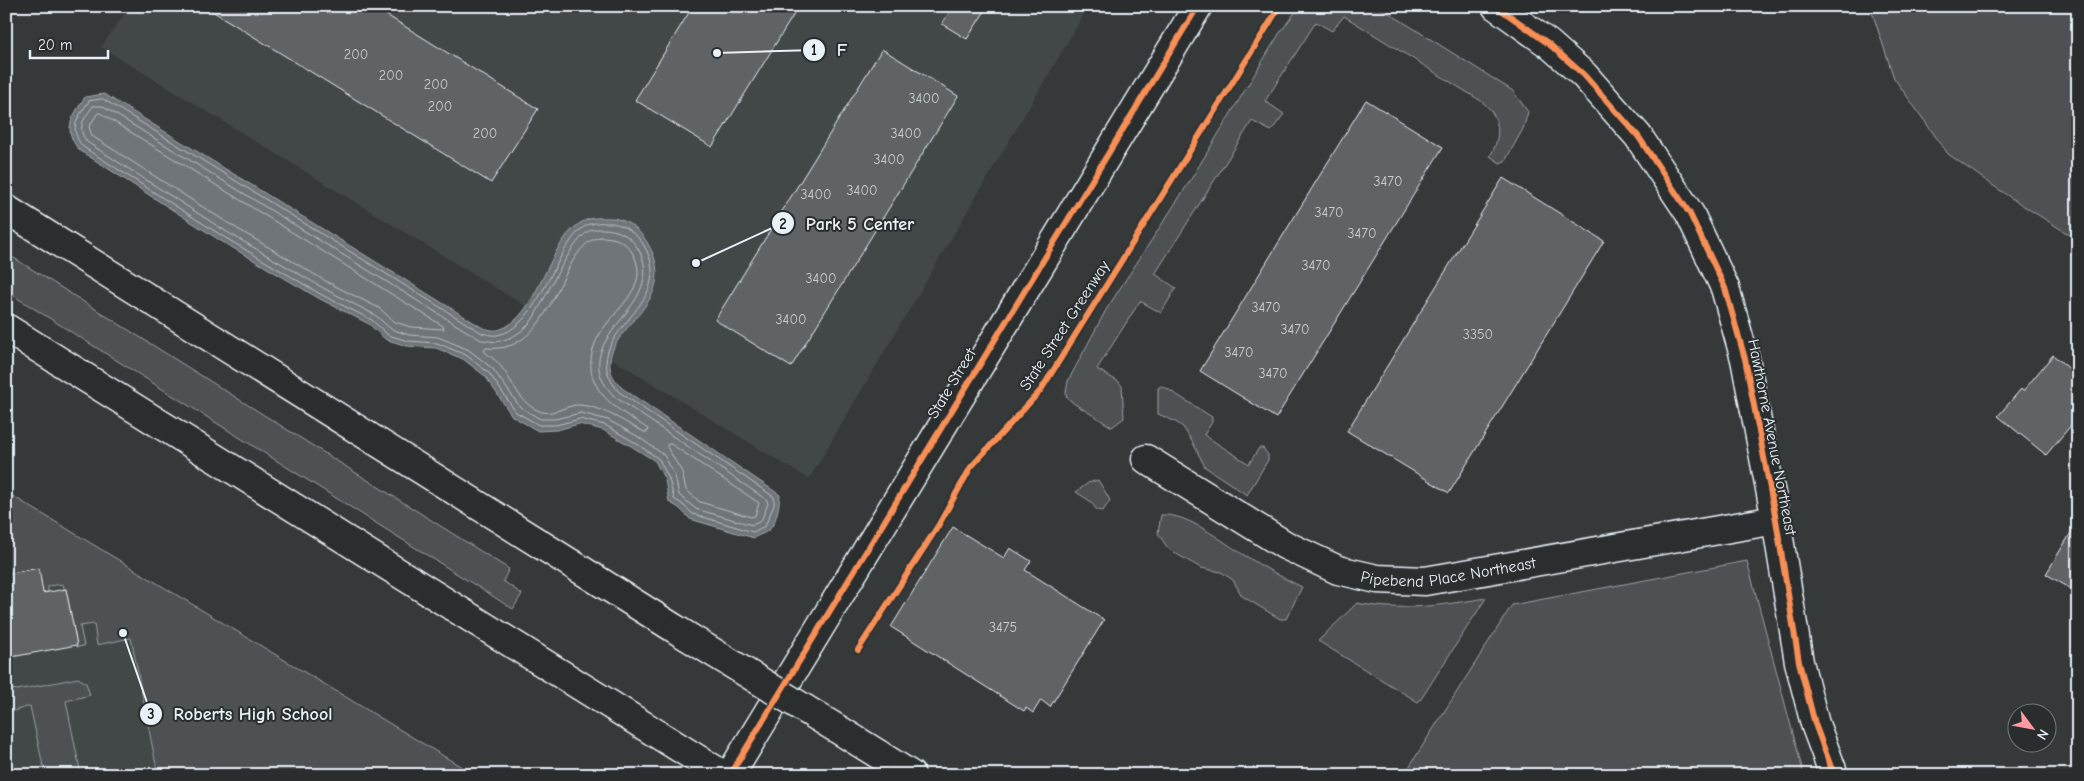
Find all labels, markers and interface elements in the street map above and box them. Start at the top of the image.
scale bar [30,28,108,60]
callout: F [802,33,857,66]
text: 20 m [38,36,72,54]
text: F [837,40,848,61]
text: 1 [811,41,817,59]
house number: 200 [344,46,368,63]
house number: 200 [379,67,403,84]
house number: 200 [424,76,448,93]
house number: 3400 [909,90,939,107]
house number: 200 [428,98,452,115]
house number: 200 [473,125,497,142]
house number: 3400 [891,125,921,142]
house number: 3400 [874,151,904,168]
house number: 3470 [1373,173,1403,190]
house number: 3400 [847,182,877,199]
house number: 3400 [801,186,831,203]
house number: 3470 [1314,204,1344,221]
callout: Park 5 Center [771,207,924,240]
text: Park 5 Center [806,214,915,235]
text: 2 [779,215,787,233]
house number: 3470 [1347,225,1377,242]
street label: State Street Greenway [1016,257,1114,394]
house number: 3470 [1301,257,1331,274]
house number: 3400 [806,270,836,287]
house number: 3470 [1251,299,1281,316]
house number: 3400 [776,311,806,328]
house number: 3470 [1280,321,1310,338]
house number: 3350 [1463,326,1493,343]
street label: Hawthorne Avenue Northeast [1744,337,1800,537]
house number: 3470 [1224,344,1254,361]
street label: State Street [924,345,980,422]
house number: 3470 [1258,365,1288,382]
street label: Pipebend Place Northeast [1359,554,1538,591]
house number: 3475 [989,619,1017,636]
callout: Roberts High School [138,697,342,730]
text: Roberts High School [174,704,332,725]
north arrow [2006,704,2056,754]
text: 3 [147,705,155,723]
text: N [2033,726,2052,743]

